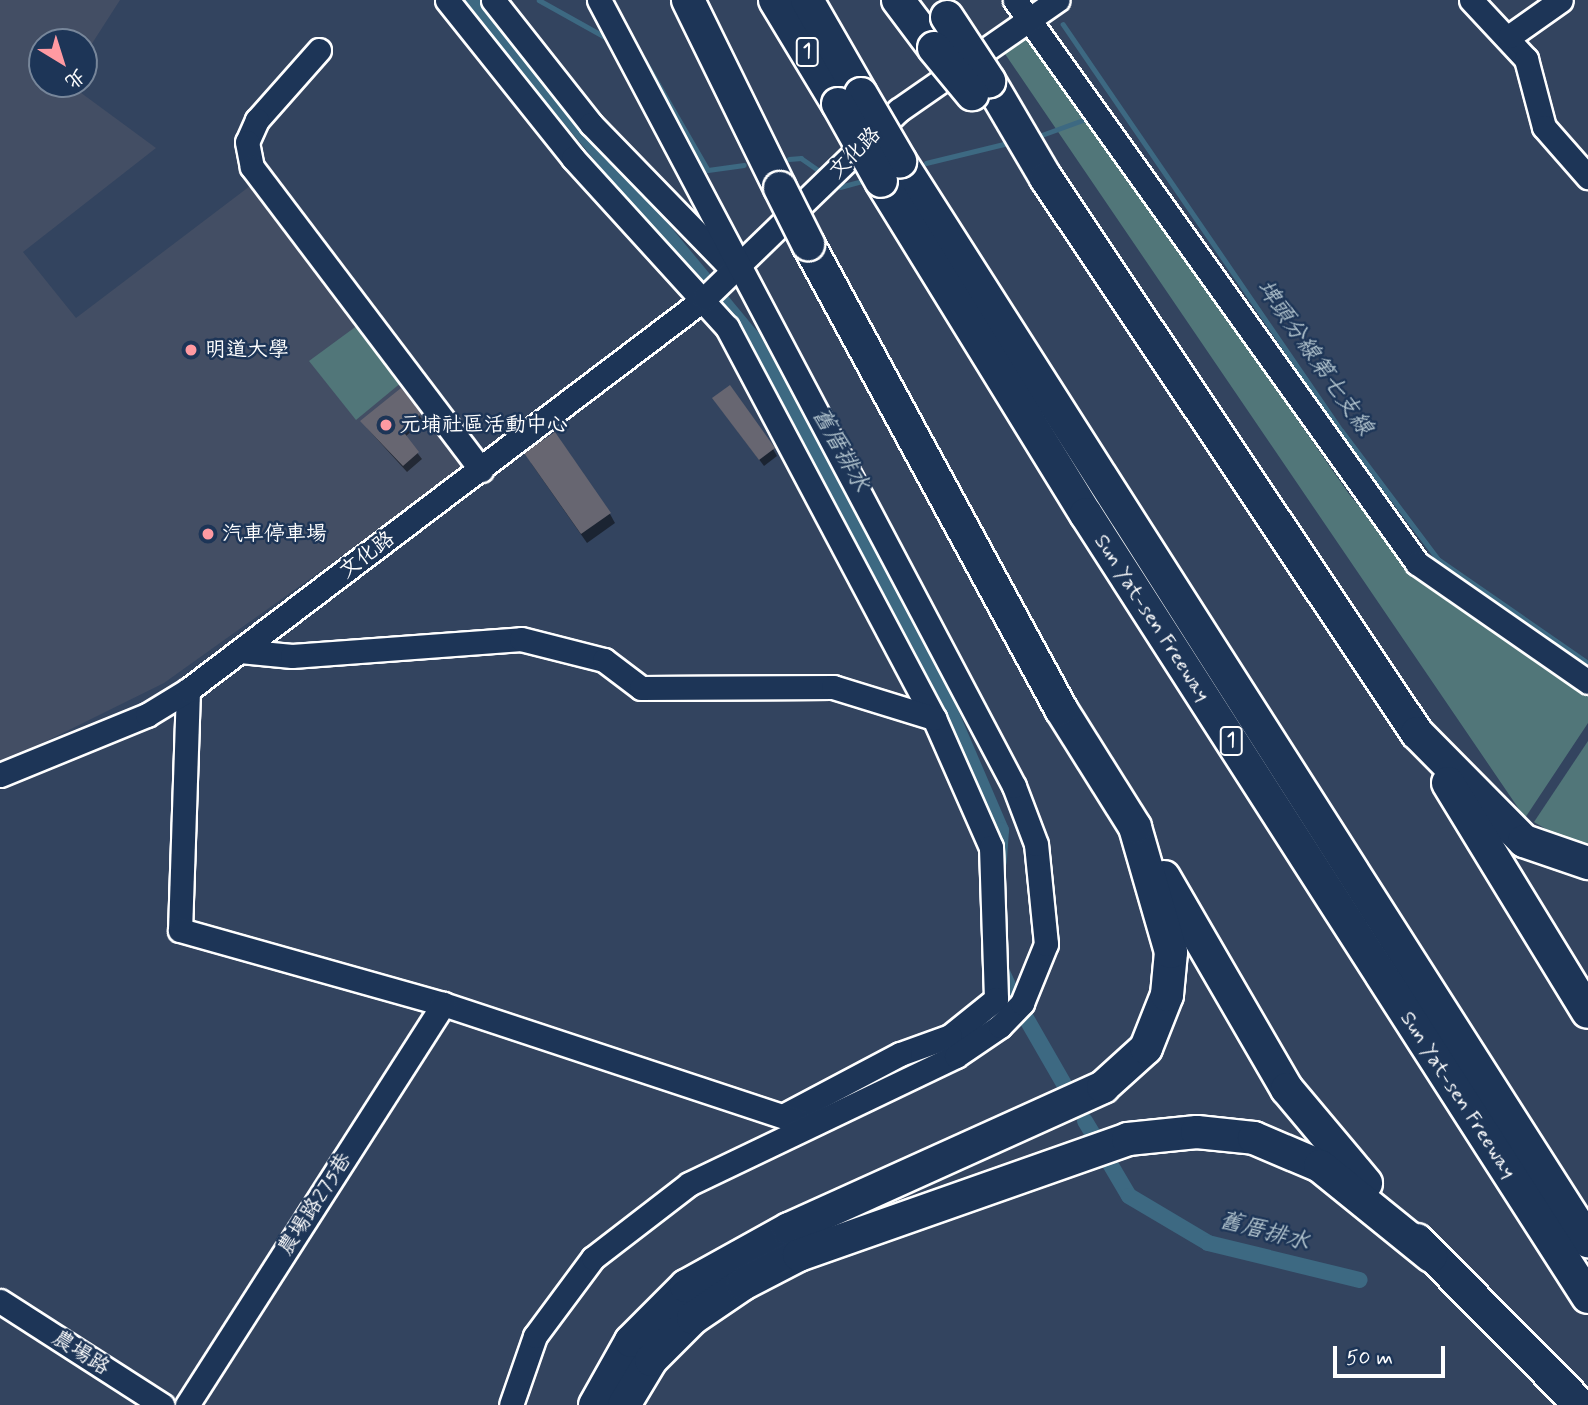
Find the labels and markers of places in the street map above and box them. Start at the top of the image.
place label: 明道大學 [205,337,289,363]
marker: 明道大學 [183,342,199,358]
place label: 元埔社區活動中心 [400,412,568,438]
marker: 元埔社區活動中心 [378,417,394,433]
place label: 汽車停車場 [222,521,327,547]
marker: 汽車停車場 [200,526,216,542]

